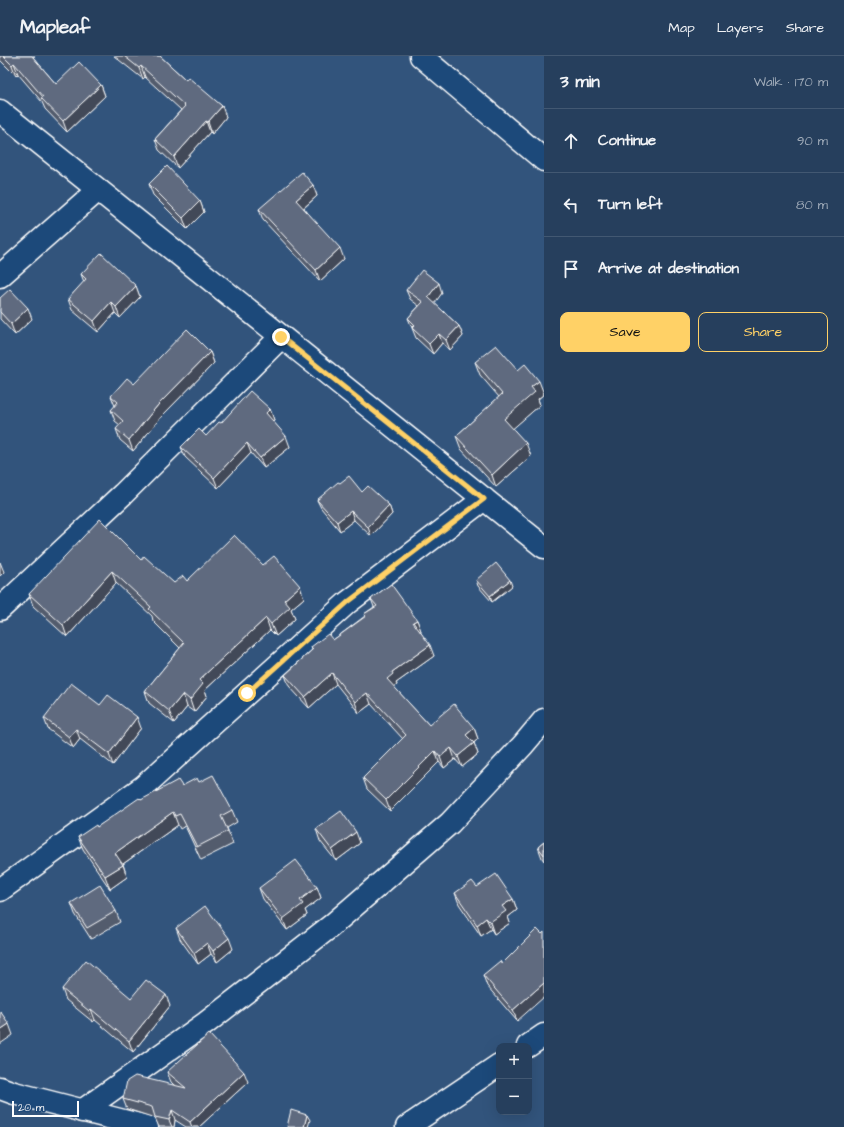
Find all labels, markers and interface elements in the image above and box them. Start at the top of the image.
text: Mapleaf [20,14,90,41]
text: Map [668,18,695,38]
text: Layers [717,18,764,38]
text: Share [786,18,824,38]
text: 3 min [560,70,600,94]
text: Walk · 170 m [754,73,828,91]
icon: ahead [560,130,582,152]
text: Continue [598,130,656,151]
text: 90 m [797,132,828,150]
icon: left [560,194,582,216]
text: Turn left [598,194,662,215]
text: 80 m [796,196,828,214]
icon: arrive [560,258,582,280]
text: Arrive at destination [598,258,739,279]
button: Save [560,312,690,352]
button: Share [698,312,828,352]
route end [272,328,290,346]
route start [238,684,256,702]
map controls [496,1043,532,1115]
button: + [496,1043,532,1079]
button: − [496,1079,532,1115]
scale bar [12,1099,79,1118]
text: 20 m [18,1100,44,1115]

